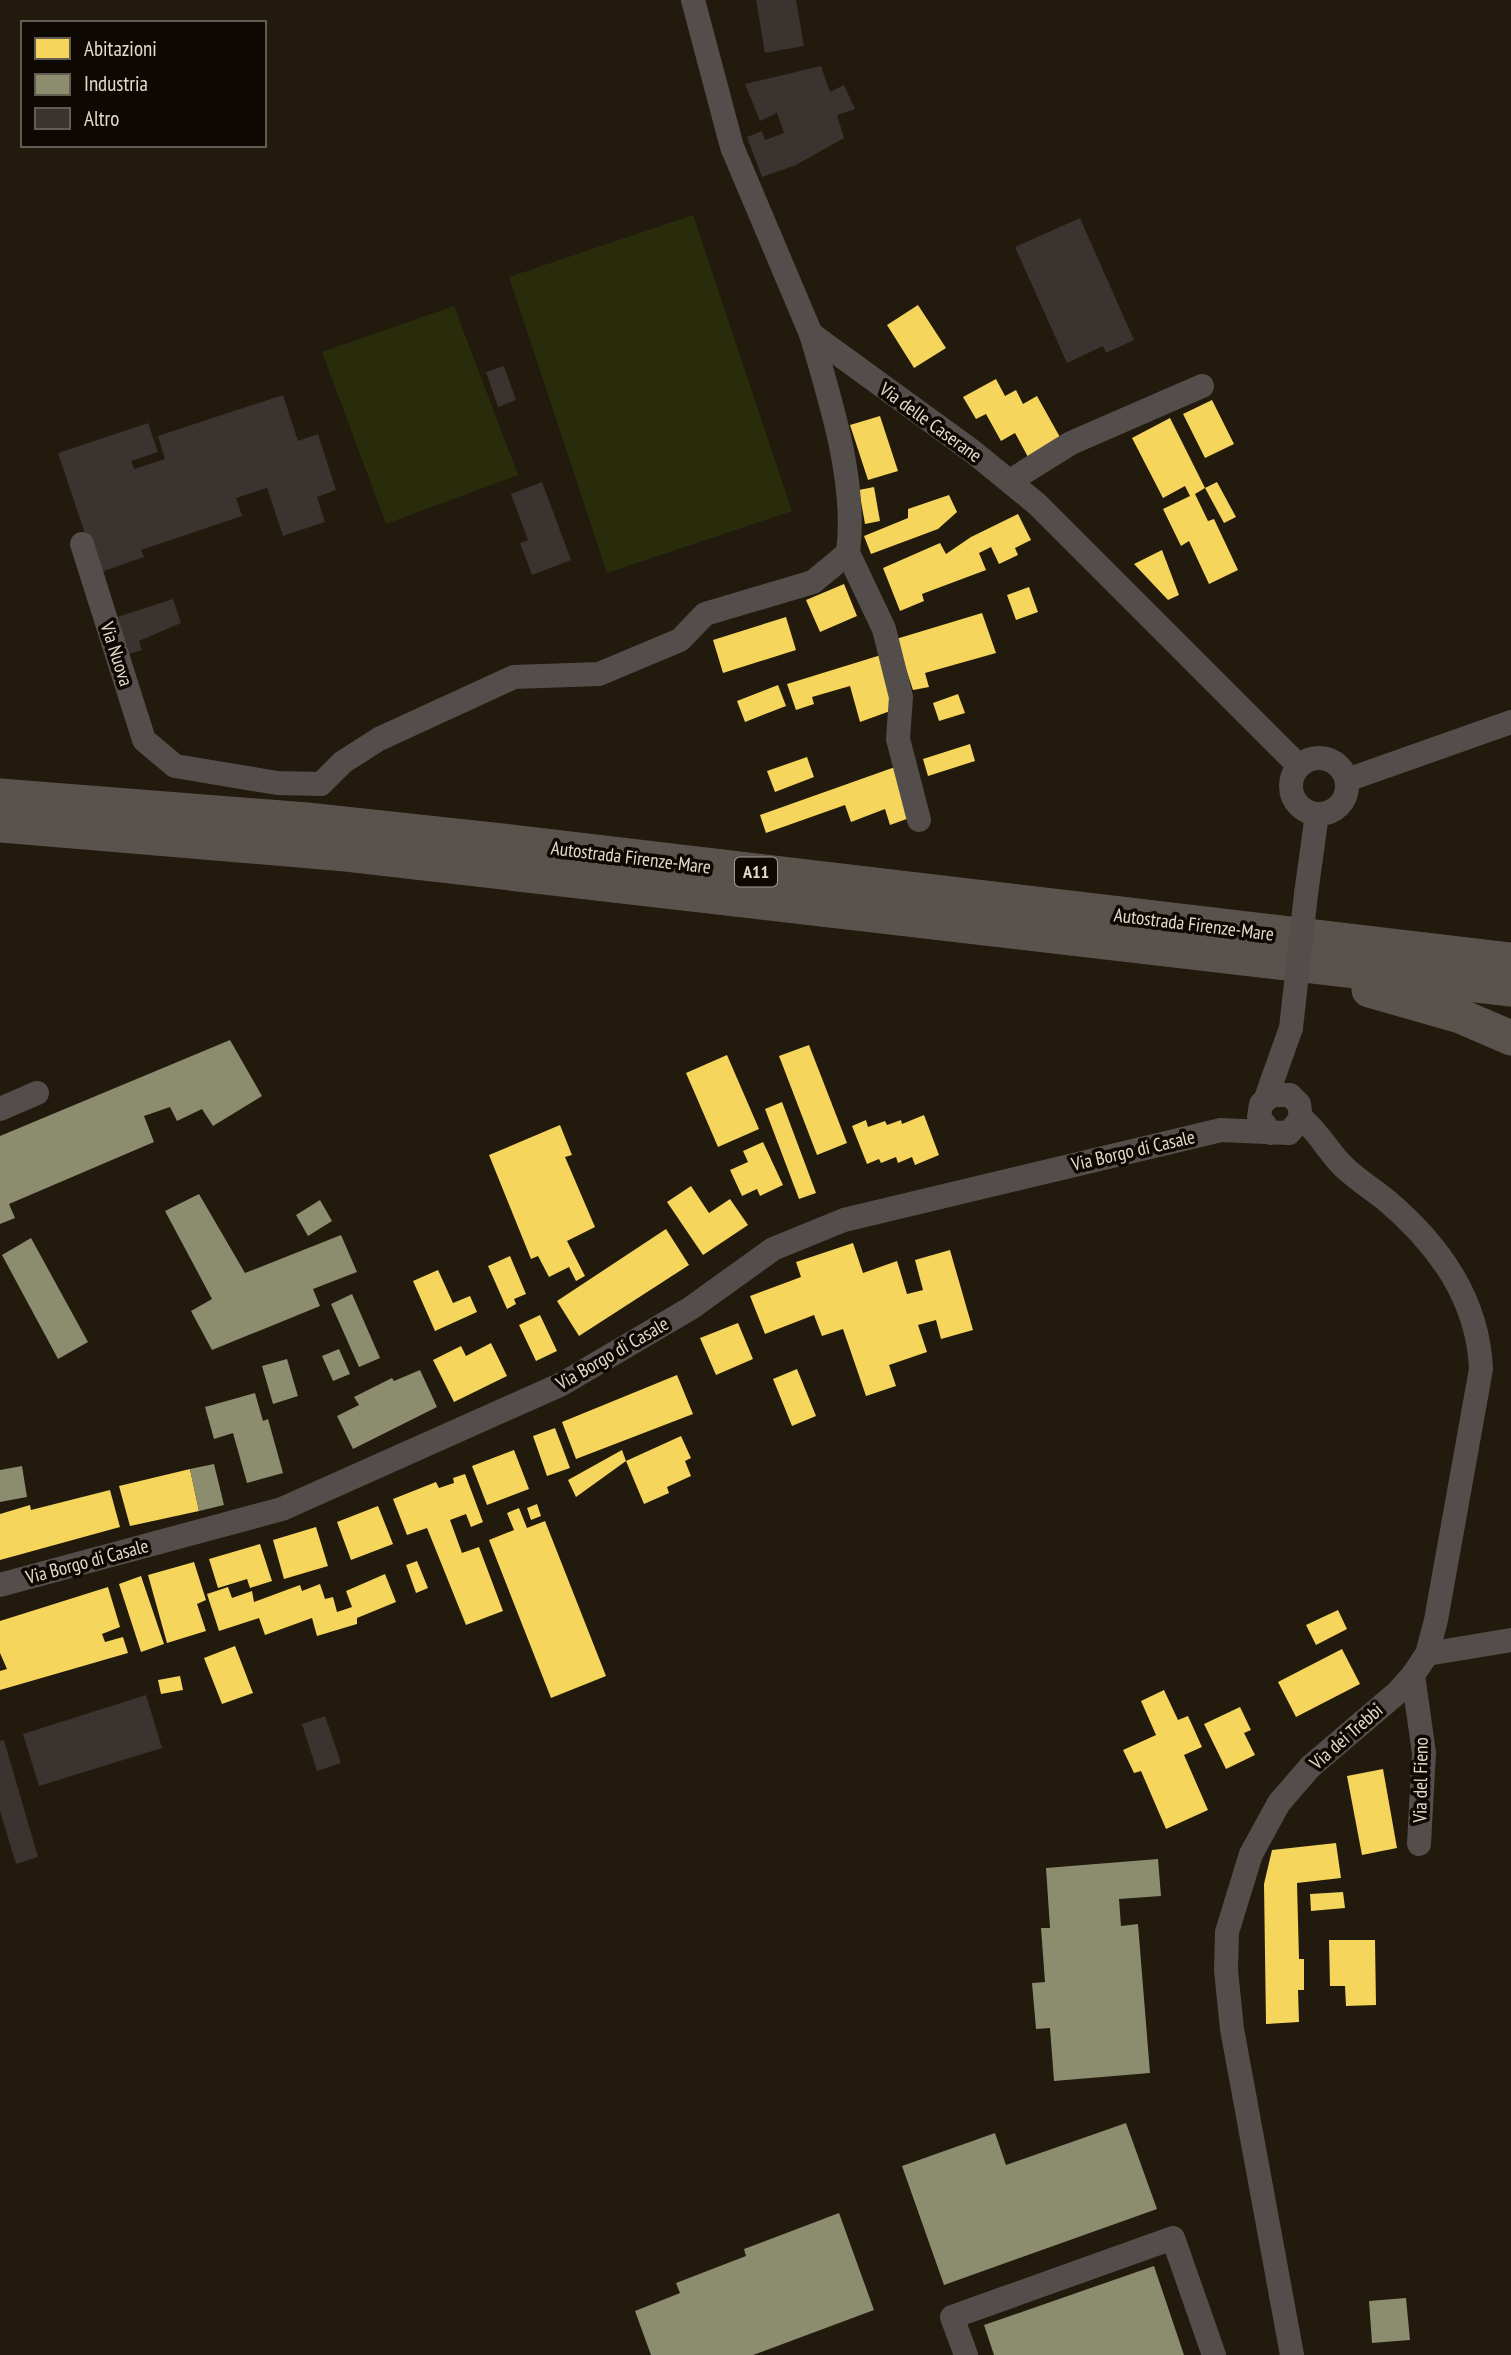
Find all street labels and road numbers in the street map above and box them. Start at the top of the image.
street label: Via delle Caserane [874,376,987,467]
street label: Via Nuova [95,618,139,689]
street label: Autostrada Firenze-Mare [550,835,712,879]
road number: A11 [735,858,777,886]
street label: Autostrada Firenze-Mare [1113,902,1275,946]
street label: Via Borgo di Casale [1068,1124,1197,1176]
street label: Via Borgo di Casale [551,1311,673,1395]
street label: Via Borgo di Casale [22,1533,151,1589]
street label: Via dei Trebbi [1304,1698,1387,1775]
street label: Via del Fieno [1407,1737,1433,1824]

